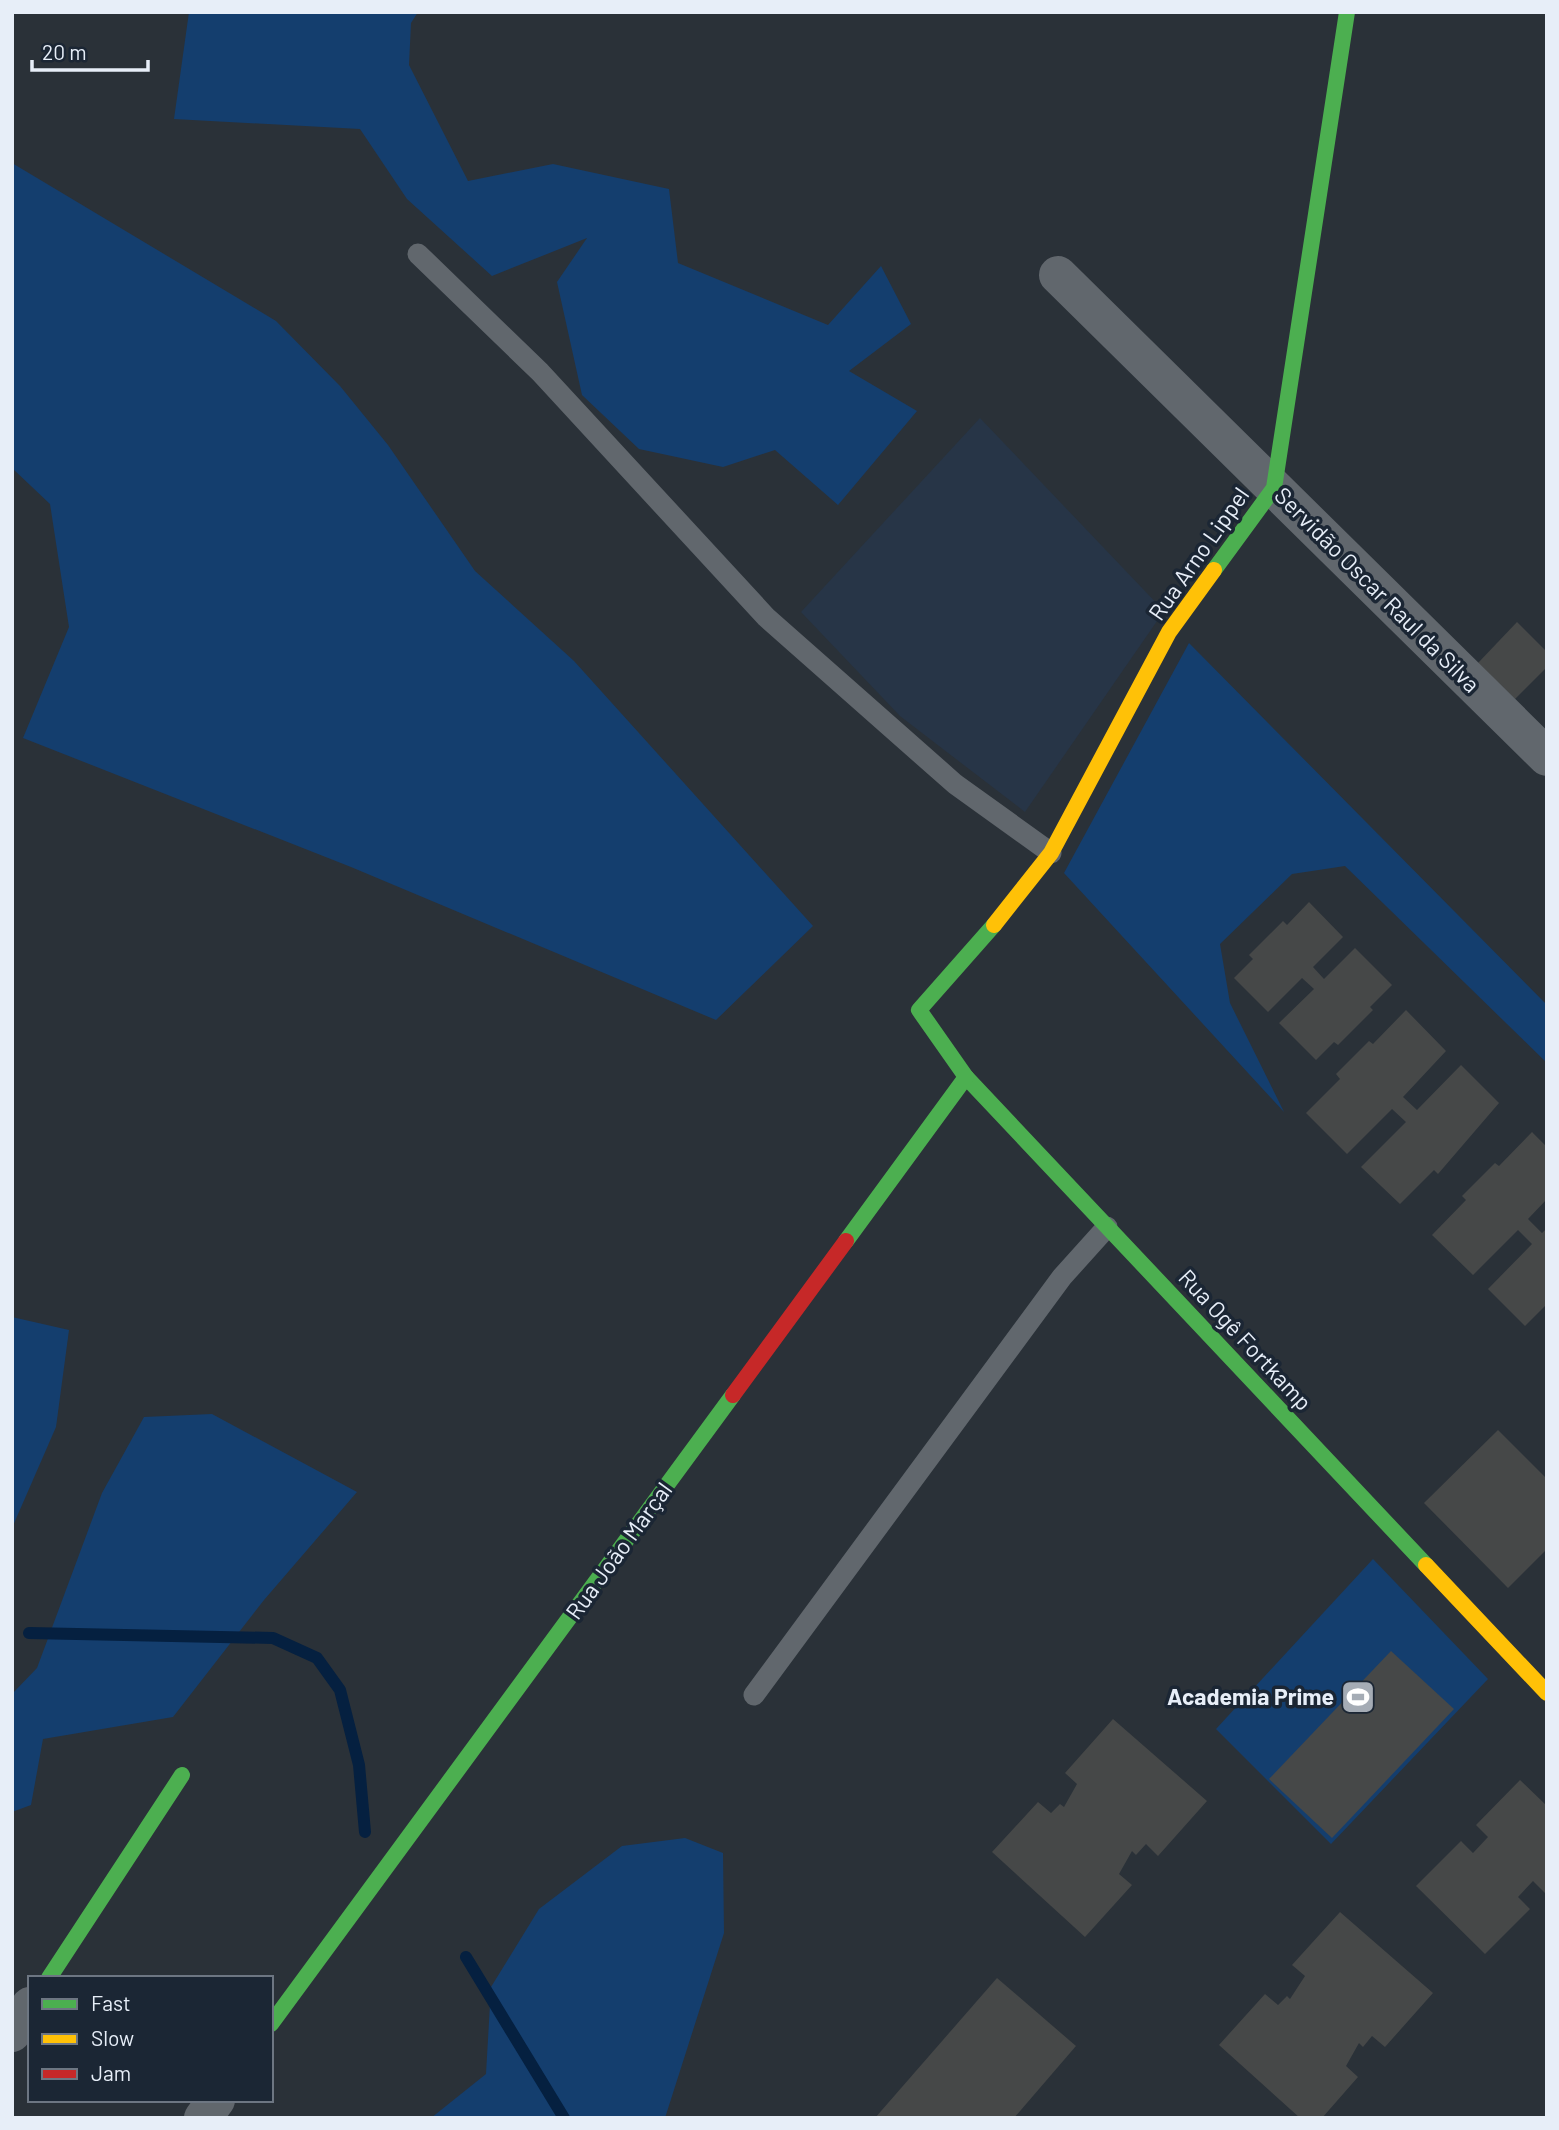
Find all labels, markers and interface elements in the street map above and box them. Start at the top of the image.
scale bar [32,28,147,72]
text: 20 m [42,39,87,64]
street label: Rua Arno Lippel [1142,481,1254,625]
street label: Servidão Oscar Raul da Silva [1269,481,1486,698]
street label: Rua Ogê Fortkamp [1173,1263,1318,1416]
street label: Rua João Marçal [559,1476,677,1624]
sports icon: Academia Prime [1339,1678,1377,1716]
place label: Academia Prime [1167,1682,1334,1710]
legend [28,1976,273,2102]
text: Fast [91,1990,131,2015]
text: Slow [91,2025,134,2050]
text: Jam [91,2060,131,2085]

